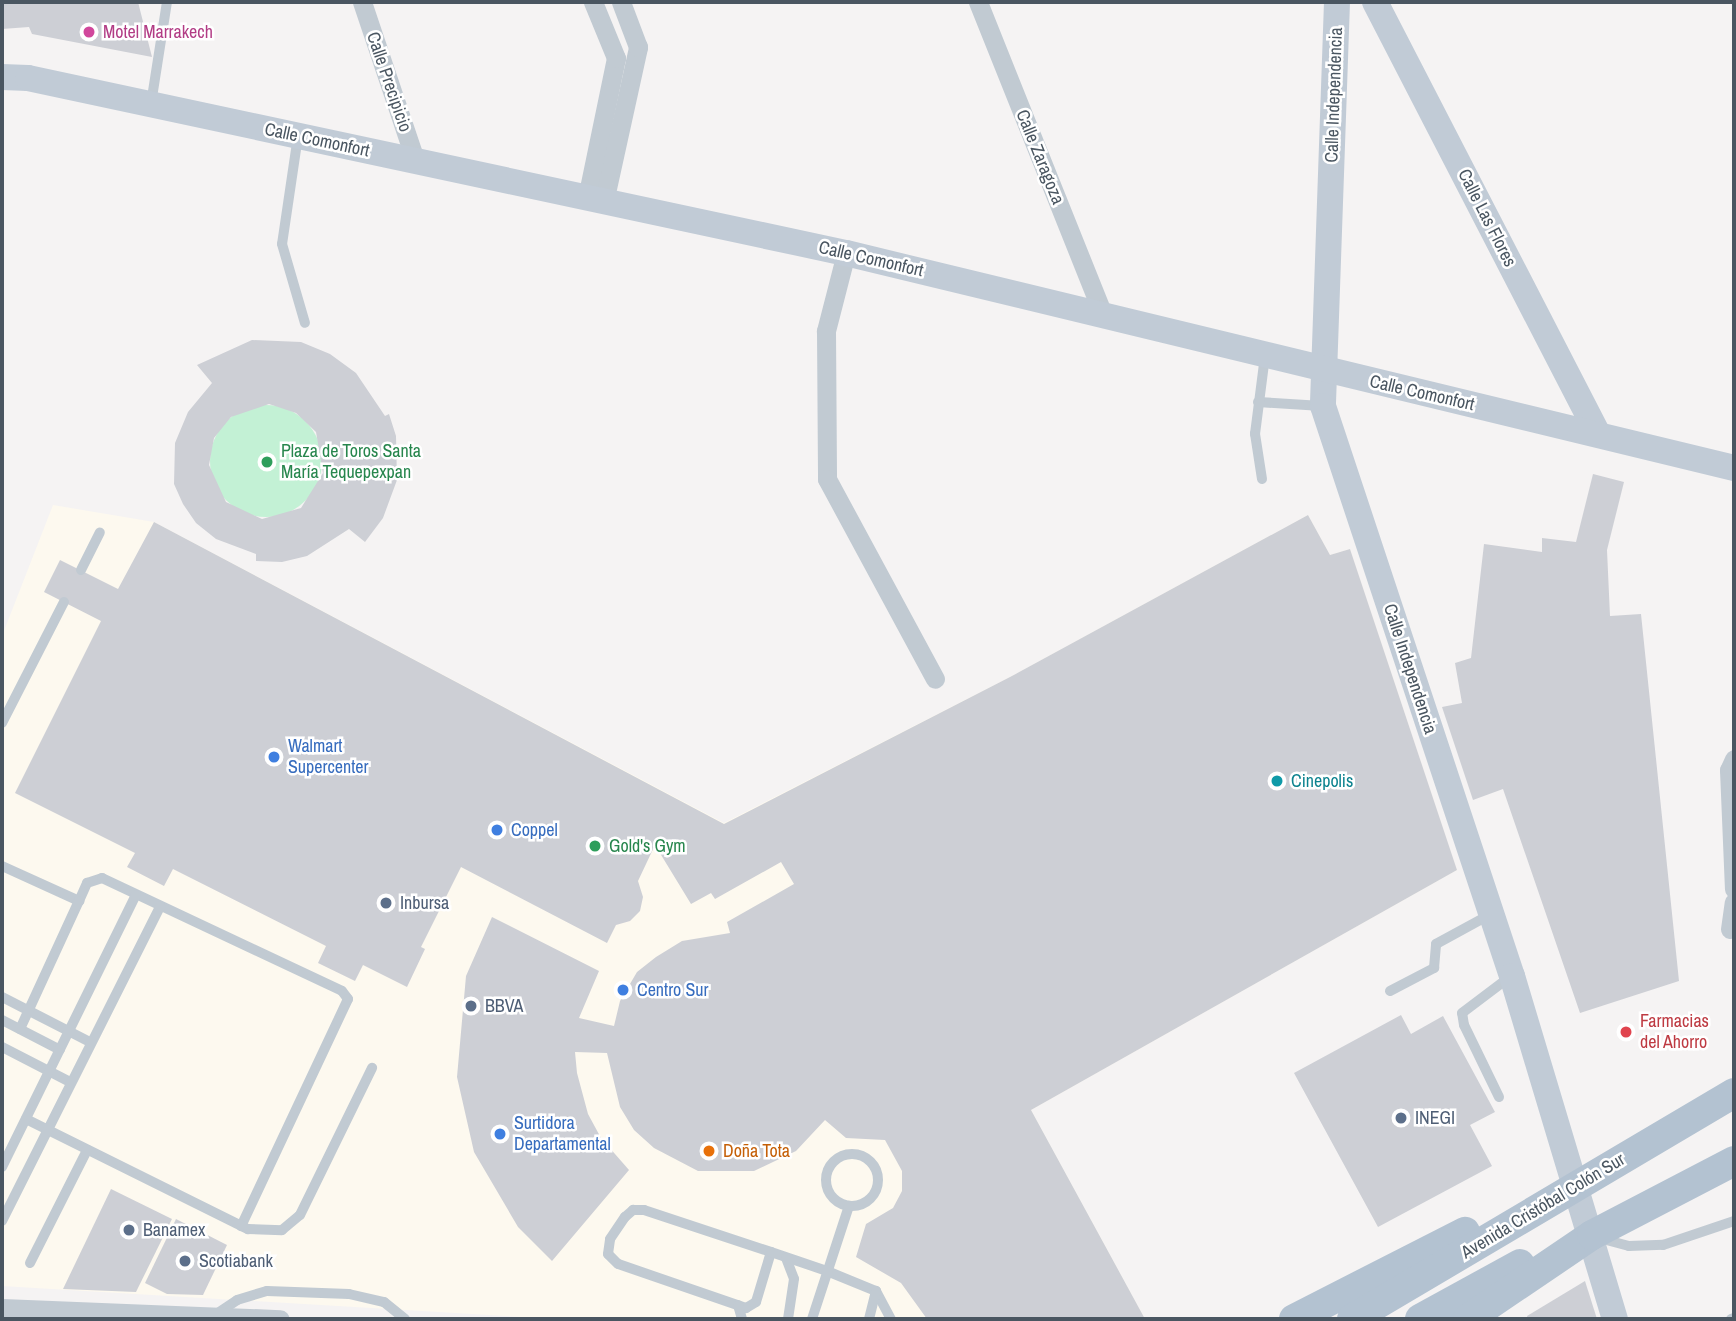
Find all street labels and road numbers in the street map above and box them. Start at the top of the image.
street label: Calle Independencia [1321,27,1347,163]
street label: Calle Precipicio [362,29,416,135]
street label: Calle Zaragoza [1011,107,1069,207]
street label: Calle Comonfort [263,118,371,162]
street label: Calle Las Flores [1453,166,1521,270]
street label: Calle Comonfort [817,236,925,282]
street label: Calle Comonfort [1368,370,1476,416]
street label: Calle Independencia [1379,601,1441,737]
street label: Avenida Cristóbal Colón Sur [1457,1149,1629,1263]

